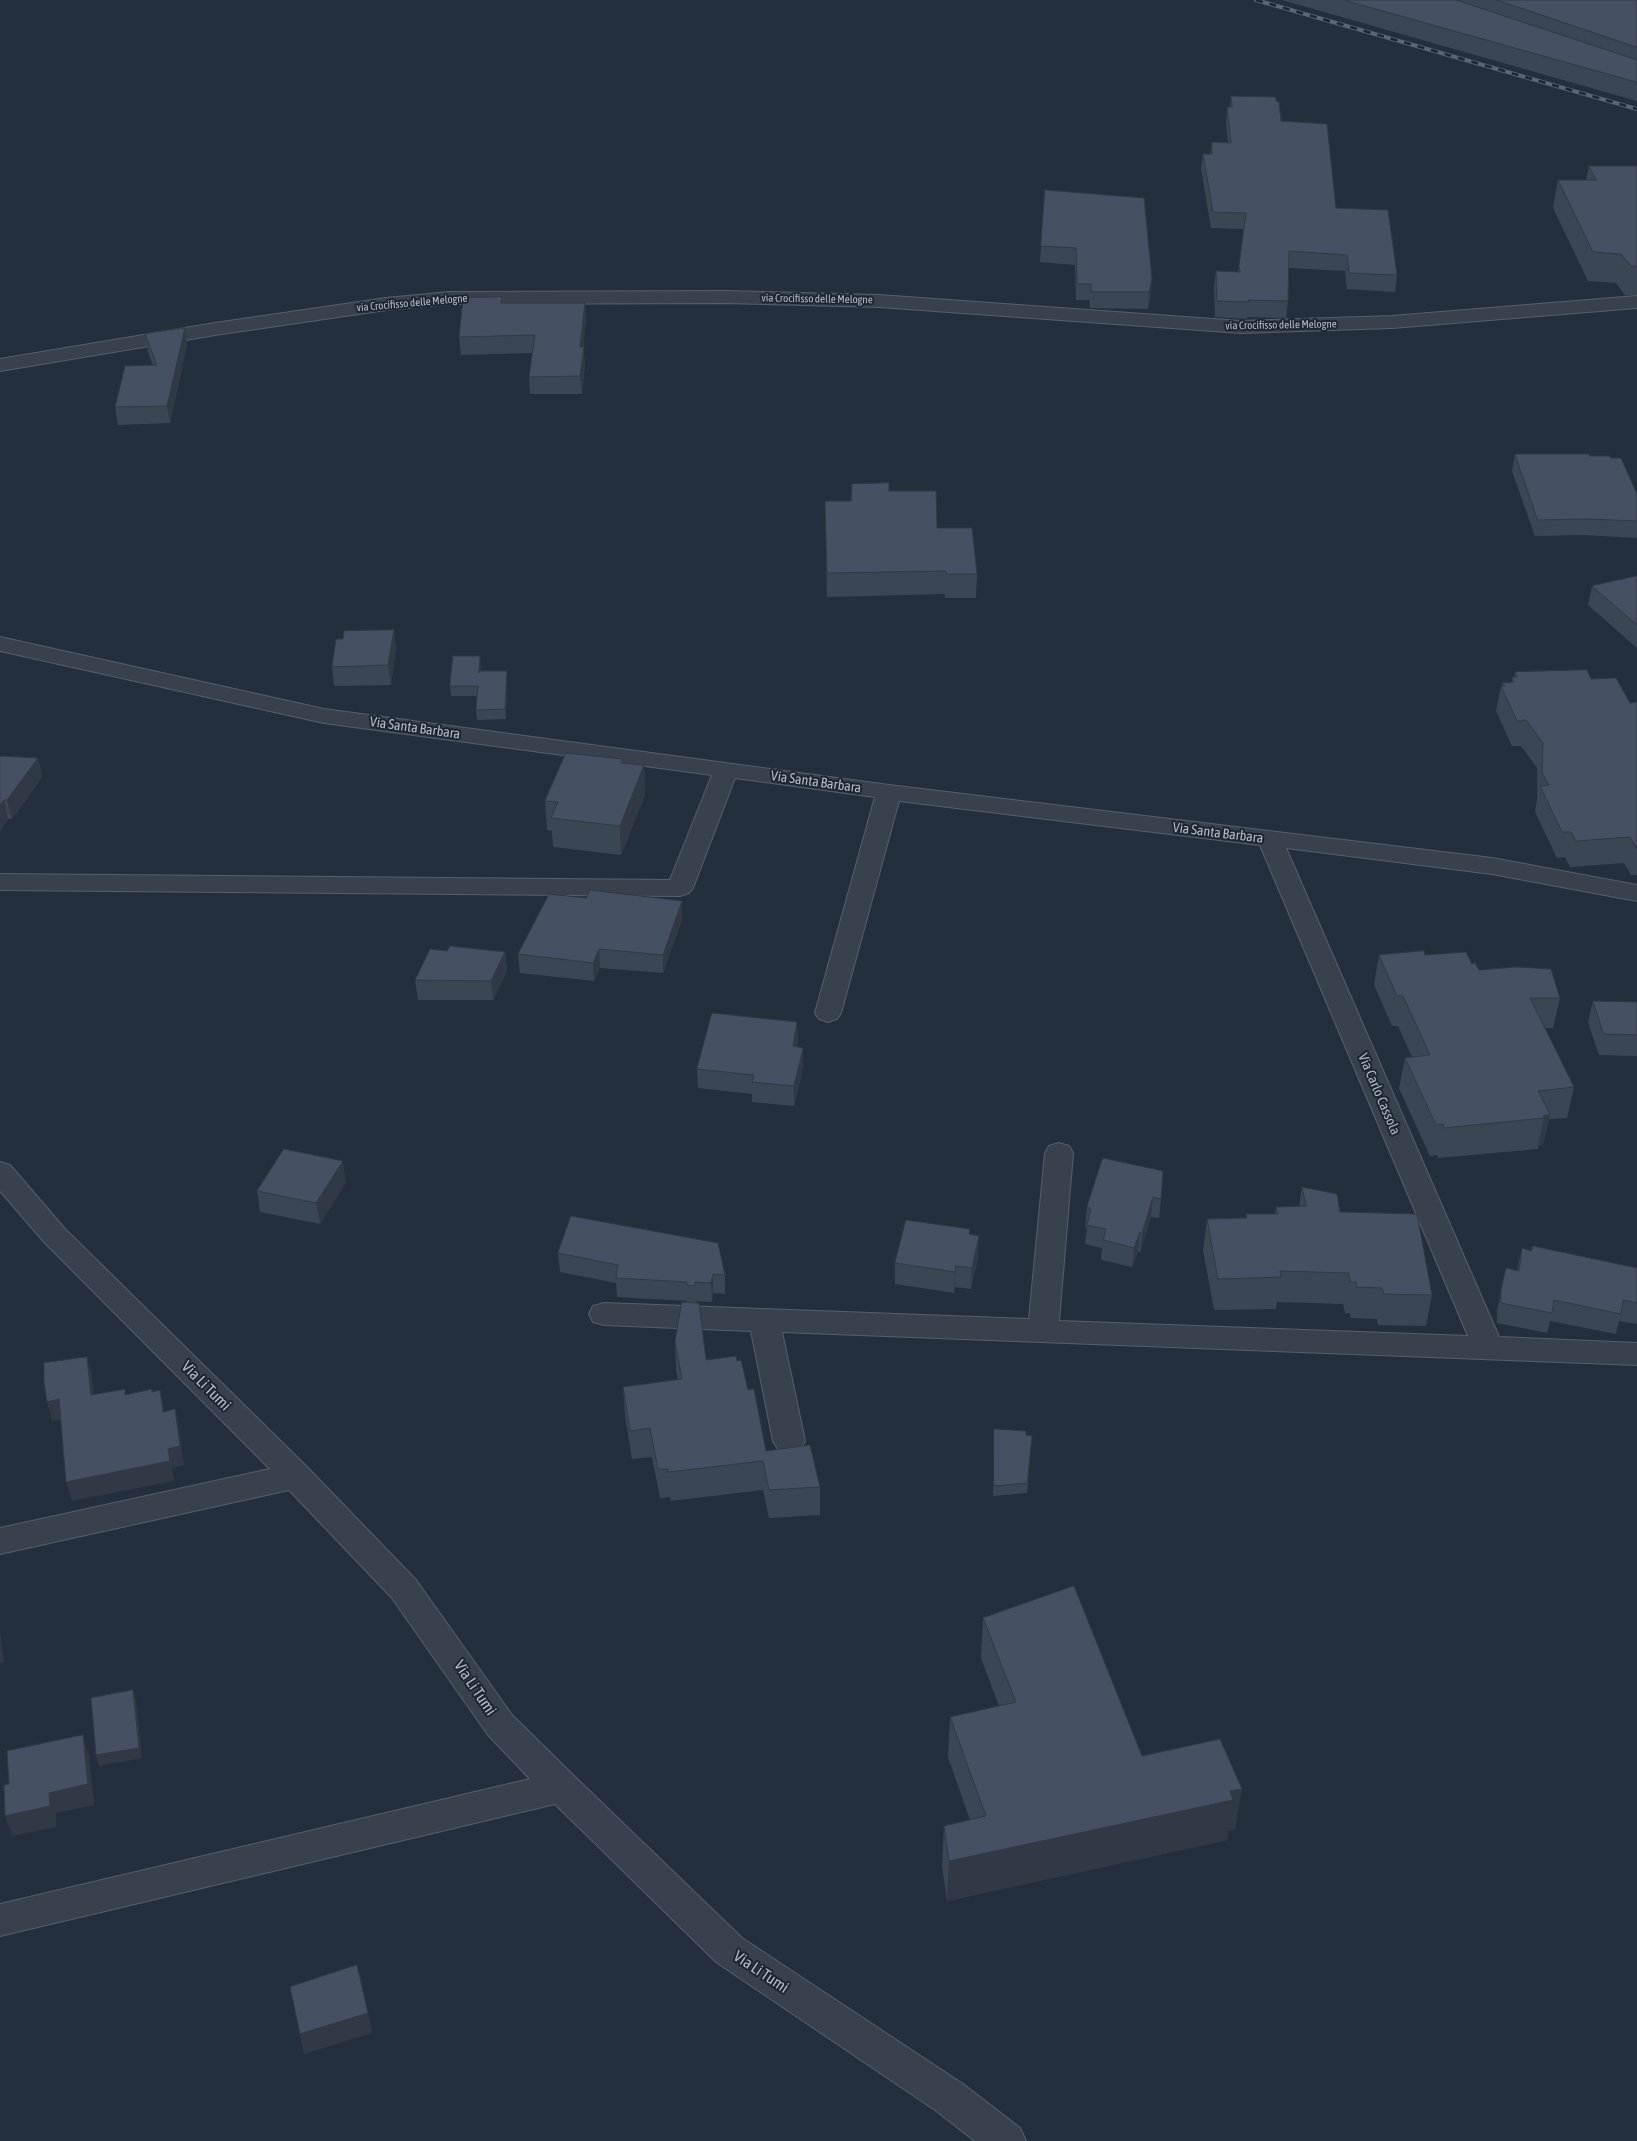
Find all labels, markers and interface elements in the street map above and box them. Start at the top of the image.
street label: via Crocifisso delle Melogne [761,291,873,307]
street label: via Crocifisso delle Melogne [356,292,468,314]
street label: via Crocifisso delle Melogne [1225,317,1337,333]
street label: Via Santa Barbara [369,713,461,743]
street label: Via Santa Barbara [770,767,862,797]
street label: Via Santa Barbara [1172,819,1264,847]
street label: Via Carlo Cassola [1354,1051,1404,1137]
street label: Via Li Tumi [177,1357,235,1415]
street label: Via Li Tumi [450,1657,500,1719]
street label: Via Li Tumi [730,1947,792,1997]

